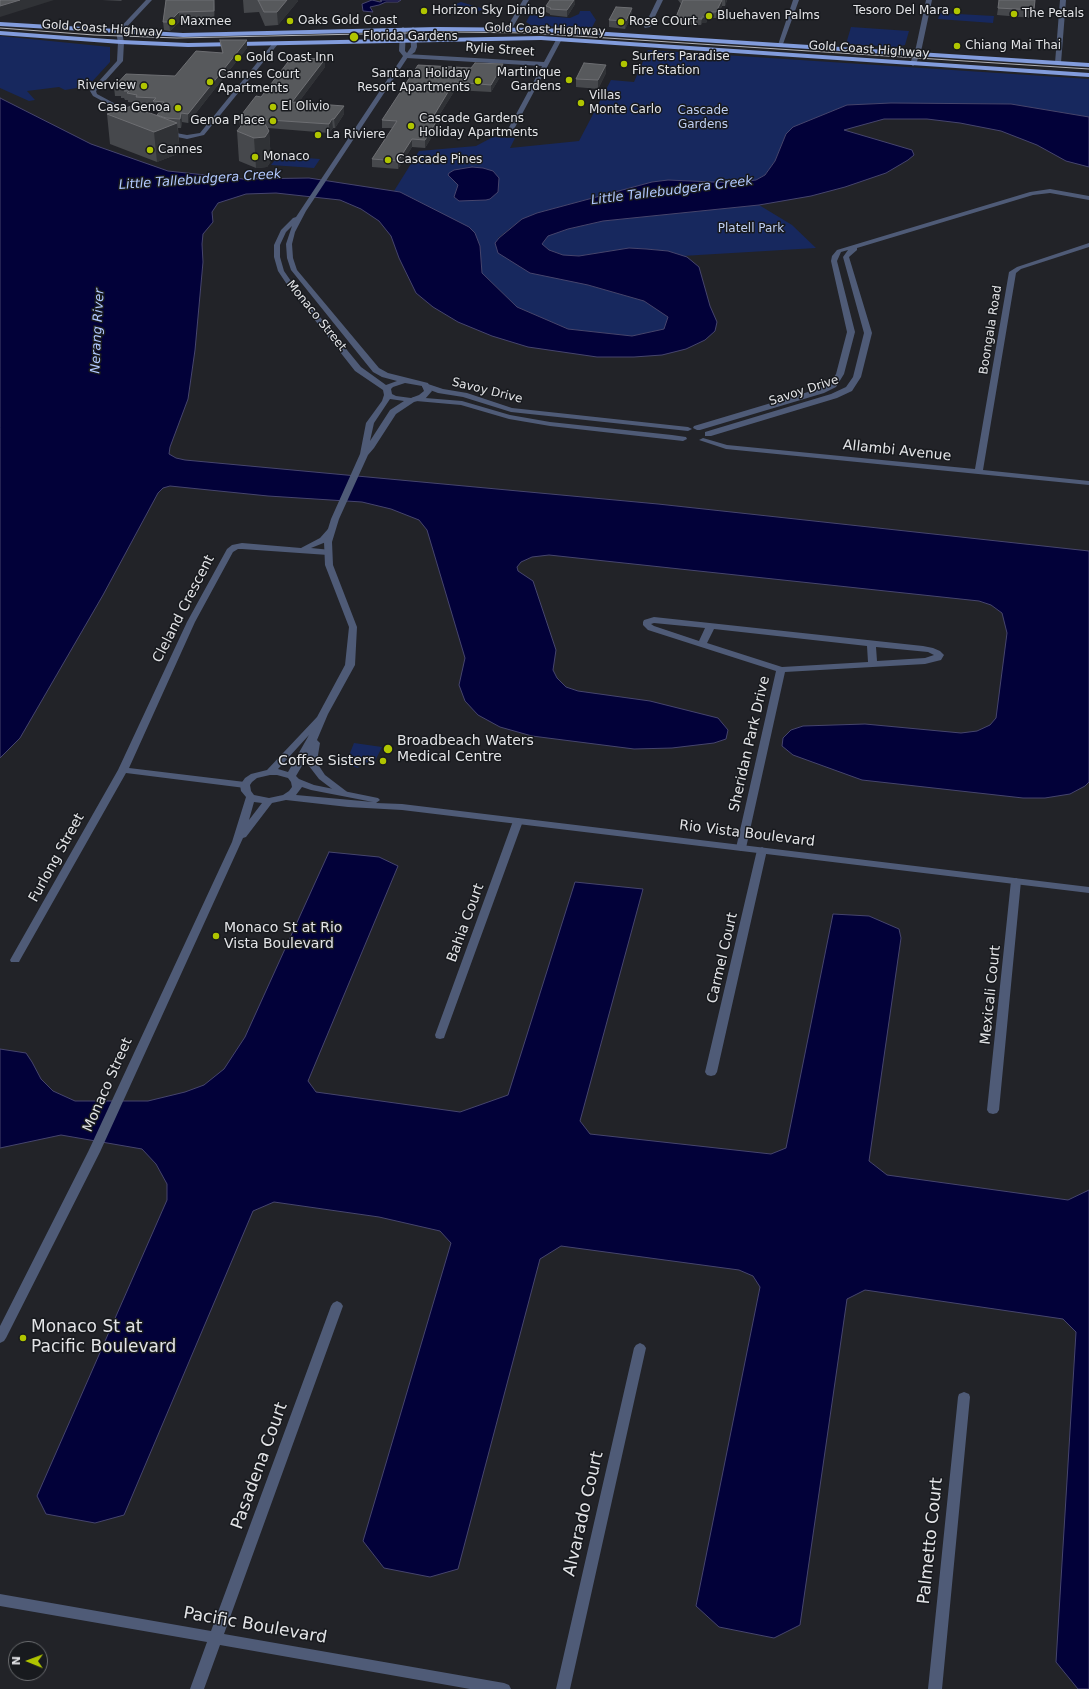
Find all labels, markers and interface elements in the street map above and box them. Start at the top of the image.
place label: Horizon Sky Dining [432,4,545,18]
place label: Tesoro Del Mara [853,4,949,18]
marker: Horizon Sky Dining [419,6,429,16]
marker: Tesoro Del Mara [952,6,962,16]
place label: The Petals [1022,7,1084,21]
place label: Bluehaven Palms [717,9,820,23]
marker: The Petals [1009,9,1019,19]
marker: Bluehaven Palms [704,11,714,21]
place label: Oaks Gold Coast [298,14,397,28]
place label: Maxmee [180,15,231,29]
place label: Rose COurt [629,15,697,29]
marker: Oaks Gold Coast [285,16,295,26]
marker: Maxmee [167,17,177,27]
marker: Rose COurt [616,17,626,27]
street label: Gold Coast Highway [41,18,163,40]
street label: Gold Coast Highway [484,21,606,39]
place label: Florida Gardens [363,30,458,44]
marker: Florida Gardens [348,31,360,43]
street label: Gold Coast Highway [808,39,930,61]
place label: Chiang Mai Thai [965,39,1061,53]
street label: Rylie Street [465,40,535,60]
marker: Chiang Mai Thai [952,41,962,51]
place label: Surfers Paradise Fire Station [632,50,730,78]
place label: Gold Coast Inn [246,51,334,65]
marker: Gold Coast Inn [233,53,243,63]
marker: Surfers Paradise Fire Station [619,59,629,69]
place label: Martinique Gardens [497,66,561,94]
place label: Santana Holiday Resort Apartments [357,67,470,95]
place label: Cannes Court Apartments [218,68,299,96]
marker: Martinique Gardens [564,75,574,85]
marker: Santana Holiday Resort Apartments [473,76,483,86]
marker: Cannes Court Apartments [205,77,215,87]
place label: Riverview [77,79,136,93]
marker: Riverview [139,81,149,91]
place label: Villas Monte Carlo [589,89,662,117]
marker: Villas Monte Carlo [576,98,586,108]
place label: El Olivio [281,100,330,114]
place label: Casa Genoa [98,101,170,115]
marker: El Olivio [268,102,278,112]
marker: Casa Genoa [173,103,183,113]
park label: Cascade Gardens [678,104,728,132]
place label: Cascade Gardens Holiday Apartments [419,112,538,140]
place label: Genoa Place [190,114,265,128]
marker: Genoa Place [268,116,278,126]
marker: Cascade Gardens Holiday Apartments [406,121,416,131]
place label: La Riviere [326,128,385,142]
marker: La Riviere [313,130,323,140]
place label: Cannes [158,143,203,157]
marker: Cannes [145,145,155,155]
place label: Monaco [263,150,310,164]
marker: Monaco [250,152,260,162]
place label: Cascade Pines [396,153,482,167]
marker: Cascade Pines [383,155,393,165]
water label: Little Tallebudgera Creek [118,167,282,193]
water label: Little Tallebudgera Creek [590,173,754,209]
park label: Platell Park [718,222,784,236]
street label: Monaco Street [283,278,349,354]
street label: Boongala Road [977,284,1005,376]
water label: Nerang River [88,288,108,374]
street label: Savoy Drive [767,373,841,409]
street label: Savoy Drive [450,375,524,407]
street label: Allambi Avenue [842,437,952,465]
street label: Cleland Crescent [150,552,218,666]
street label: Sheridan Park Drive [726,674,774,814]
place label: Broadbeach Waters Medical Centre [397,733,534,766]
marker: Broadbeach Waters Medical Centre [382,743,394,755]
place label: Coffee Sisters [278,753,375,769]
marker: Coffee Sisters [378,756,388,766]
street label: Furlong Street [26,811,88,905]
street label: Rio Vista Boulevard [678,817,816,851]
street label: Bahia Court [444,881,488,965]
street label: Carmel Court [704,911,742,1005]
place label: Monaco St at Rio Vista Boulevard [224,920,342,952]
marker: Monaco St at Rio Vista Boulevard [211,931,221,941]
street label: Mexicali Court [977,945,1005,1045]
street label: Monaco Street [80,1035,136,1135]
place label: Monaco St at Pacific Boulevard [31,1318,176,1358]
marker: Monaco St at Pacific Boulevard [18,1333,28,1343]
street label: Pasadena Court [228,1400,292,1532]
street label: Alvarado Court [560,1450,608,1578]
street label: Palmetto Court [914,1477,948,1605]
street label: Pacific Boulevard [182,1603,328,1649]
north arrow [8,1641,48,1681]
text: N [10,1656,23,1666]

